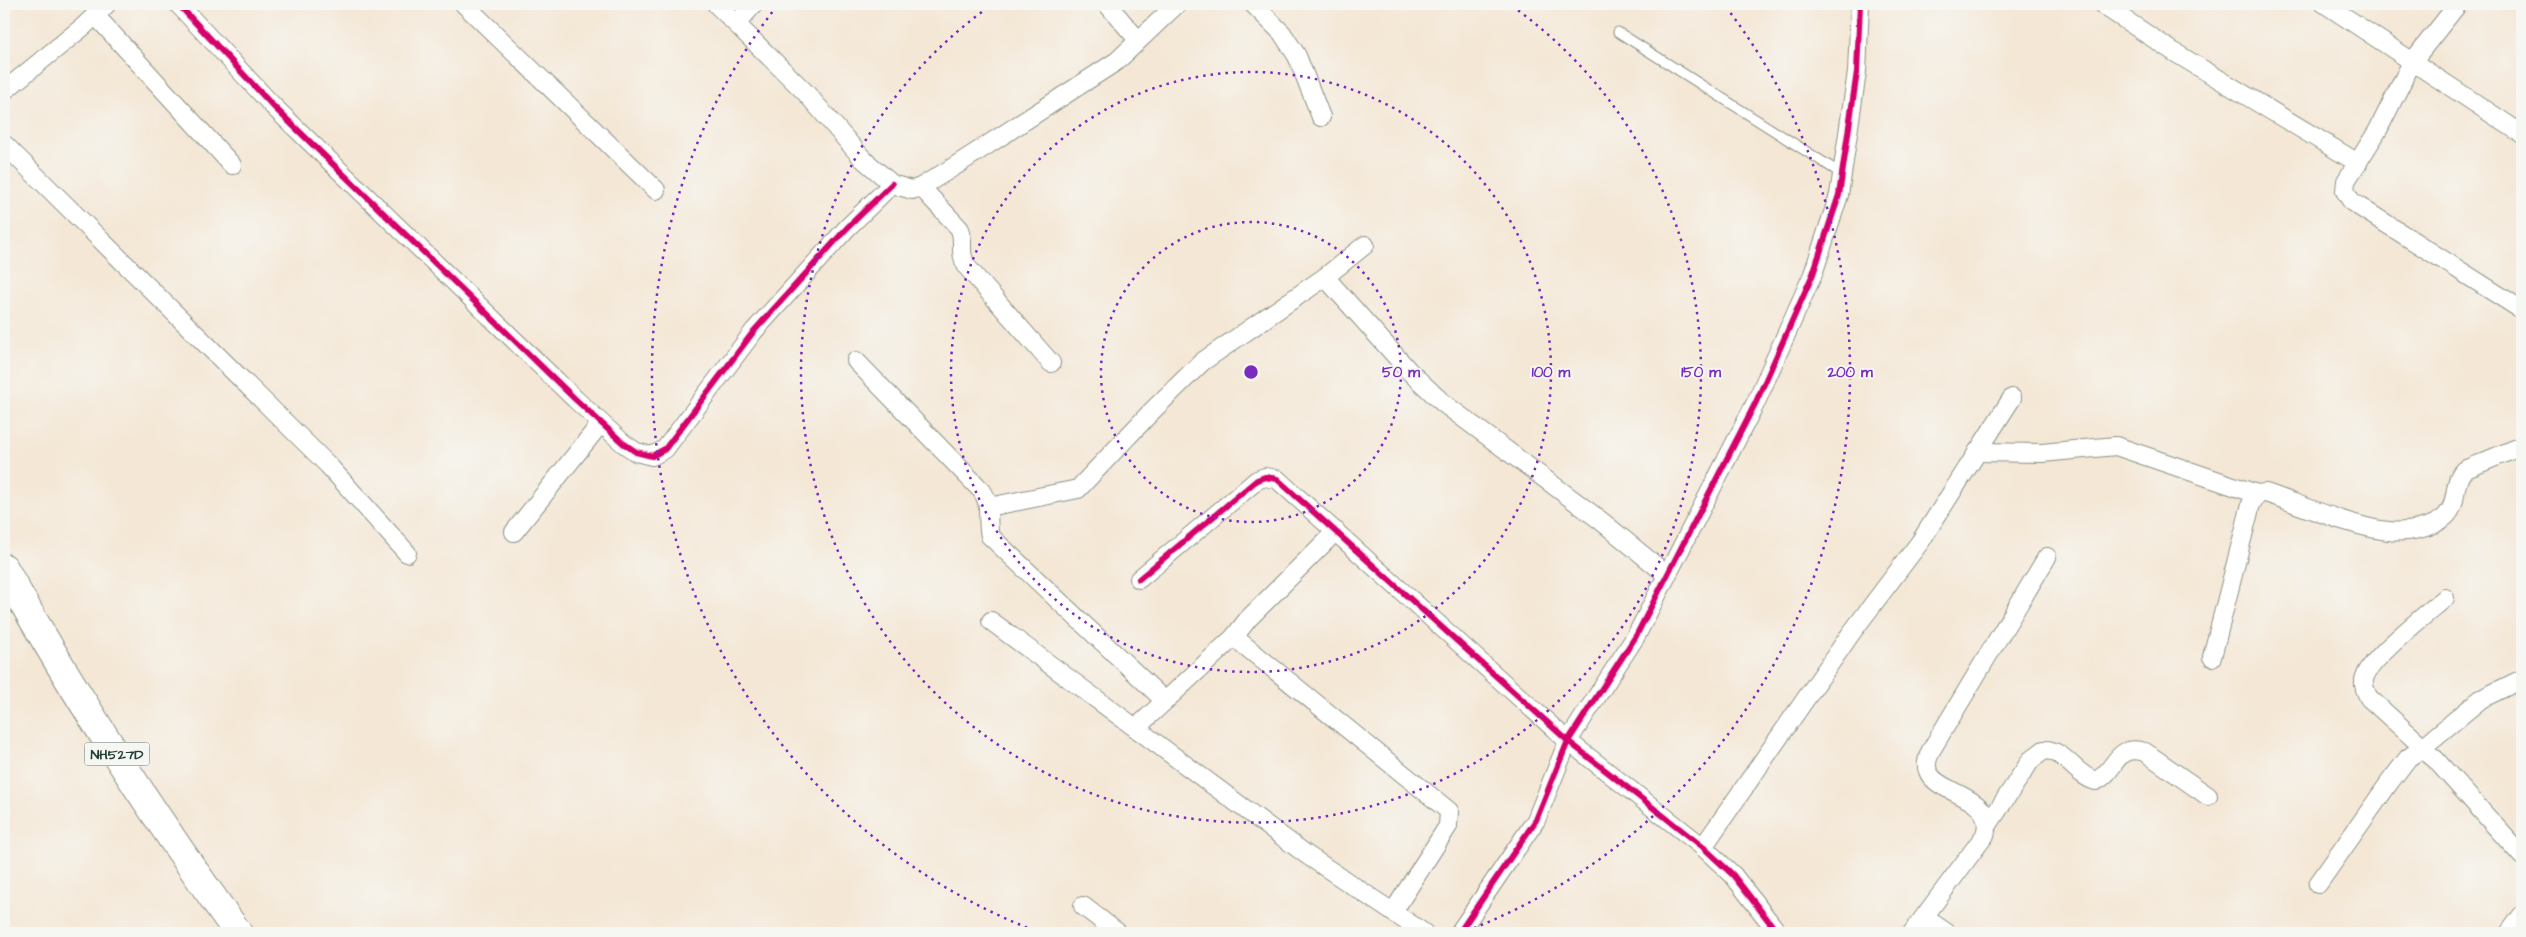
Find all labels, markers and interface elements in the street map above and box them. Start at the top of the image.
text: 50 m [1382,362,1420,383]
text: 100 m [1532,362,1571,383]
text: 150 m [1681,362,1721,383]
text: 200 m [1826,362,1873,383]
centre of rings [1242,363,1260,381]
road number: NH527D [84,742,150,766]

